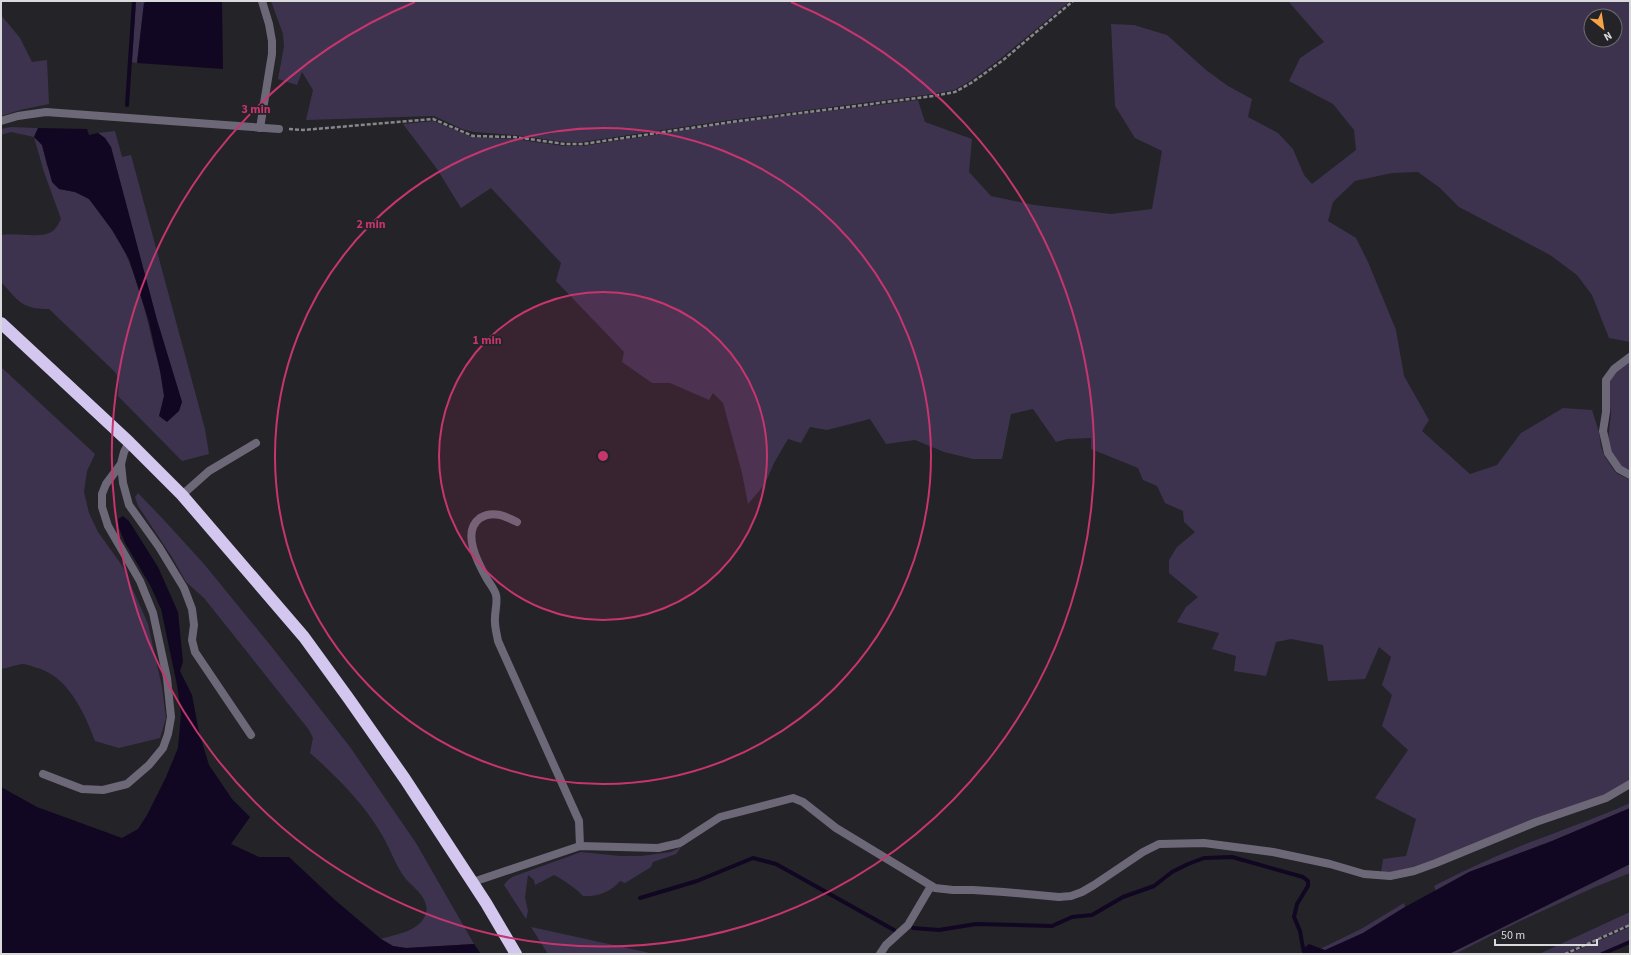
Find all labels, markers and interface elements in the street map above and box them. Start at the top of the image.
north arrow [1583,8,1623,48]
text: N [1601,28,1615,45]
text: 3 min [241,101,271,118]
text: 2 min [356,216,386,233]
text: 1 min [472,332,502,349]
centre of rings [596,449,610,463]
scale bar [1495,921,1597,947]
text: 50 m [1501,927,1525,944]

